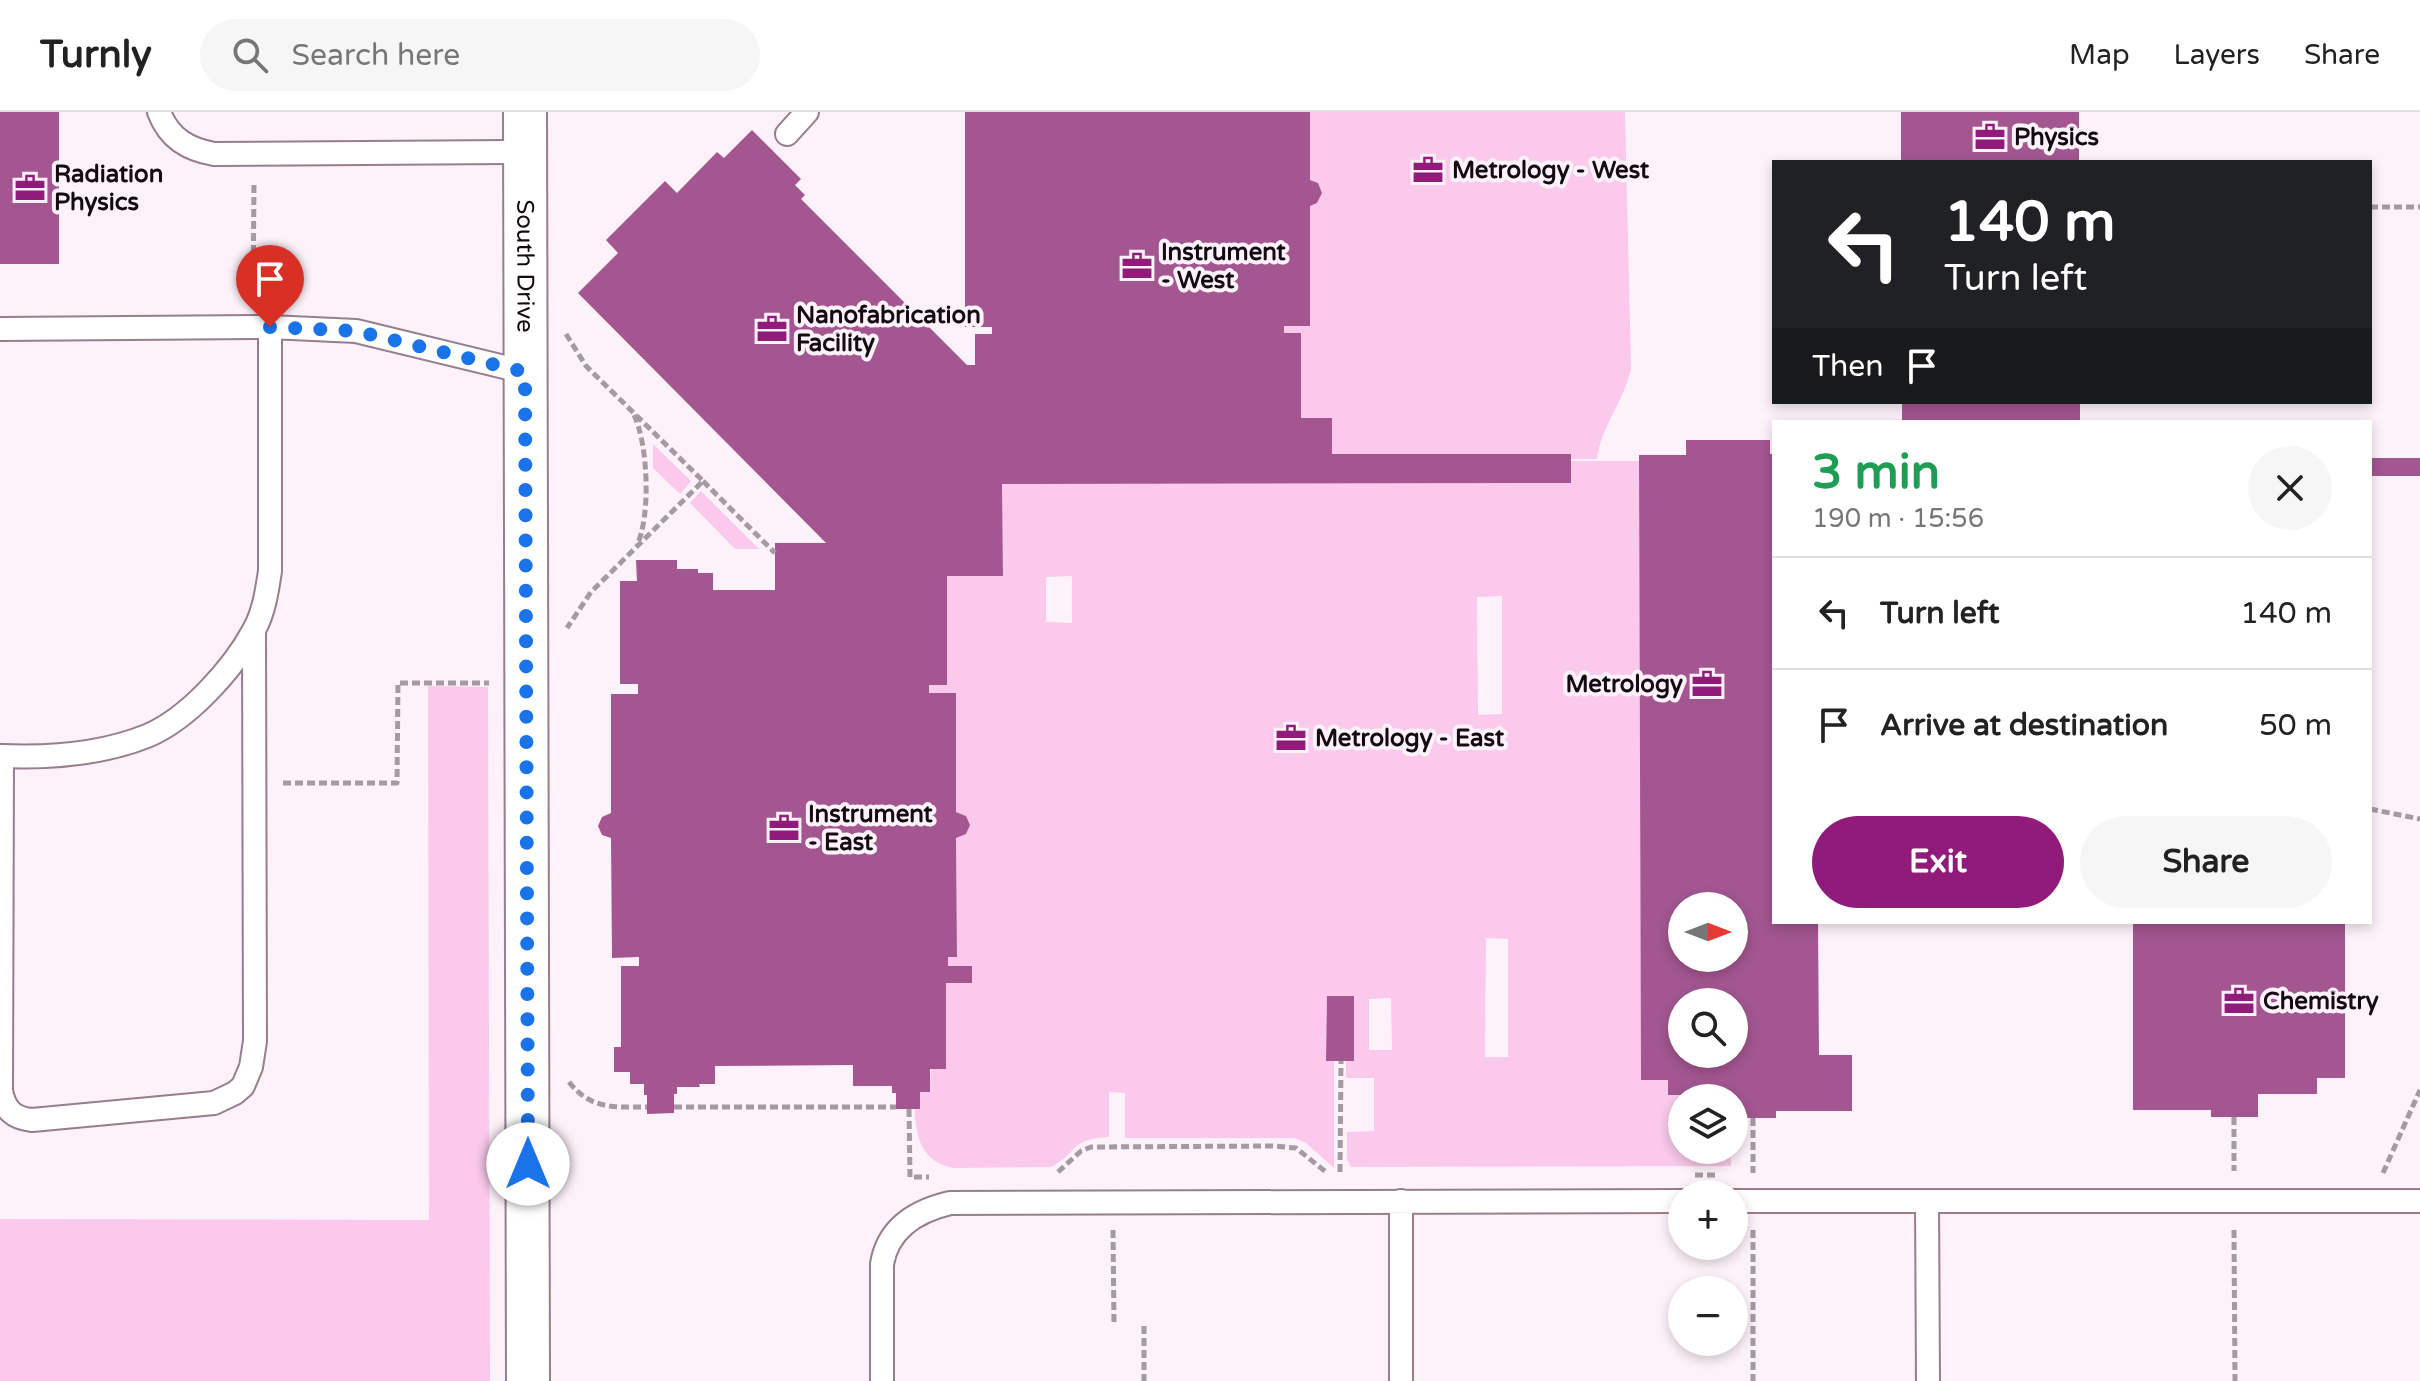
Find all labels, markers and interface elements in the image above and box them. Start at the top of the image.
search box [200,19,760,91]
text: Turnly [40,32,152,78]
icon: search [228,33,272,77]
text: Search here [292,37,460,74]
text: Map [2069,38,2130,72]
text: Layers [2174,38,2260,72]
text: Share [2304,38,2380,72]
office icon: Physics [1973,120,2007,154]
place label: Physics [2014,123,2099,152]
office icon: Metrology - West [1411,153,1445,187]
place label: Metrology - West [1452,156,1650,185]
place label: Radiation Physics [54,160,163,217]
office icon: Radiation Physics [13,171,47,205]
text: 140 m [1944,189,2115,256]
icon: left [1812,192,1916,296]
street label: South Drive [511,199,540,333]
place label: Instrument - West [1161,238,1287,295]
pin [236,245,304,327]
office icon: Instrument - West [1120,249,1154,283]
icon: arrive [248,257,292,301]
text: Turn left [1944,257,2087,300]
place label: Nanofabrication Facility [796,301,981,358]
office icon: Nanofabrication Facility [755,312,789,346]
icon: arrive [1900,344,1944,388]
text: Then [1812,348,1884,385]
text: 3 min [1812,444,1940,502]
button: close [2248,446,2332,530]
text: 190 m · 15:56 [1812,503,1984,534]
icon: left [1812,591,1856,635]
text: Turn left [1880,595,1999,632]
text: 140 m [2240,595,2332,632]
office icon: Metrology [1690,667,1724,701]
place label: Metrology [1565,670,1683,699]
icon: arrive [1812,703,1856,747]
text: Arrive at destination [1880,707,2168,744]
text: 50 m [2259,707,2332,744]
office icon: Metrology - East [1274,721,1308,755]
place label: Metrology - East [1315,724,1505,753]
place label: Instrument - East [808,800,934,857]
office icon: Instrument - East [767,811,801,845]
button: Exit [1812,816,2064,908]
button: Share [2080,816,2332,908]
north arrow [1668,892,1748,972]
map controls [1668,892,1748,1356]
office icon: Chemistry [2222,984,2256,1018]
place label: Chemistry [2263,987,2379,1016]
button: search [1668,988,1748,1068]
button: layers [1668,1084,1748,1164]
position arrow [486,1122,570,1206]
button: + [1668,1180,1748,1260]
button: − [1668,1276,1748,1356]

